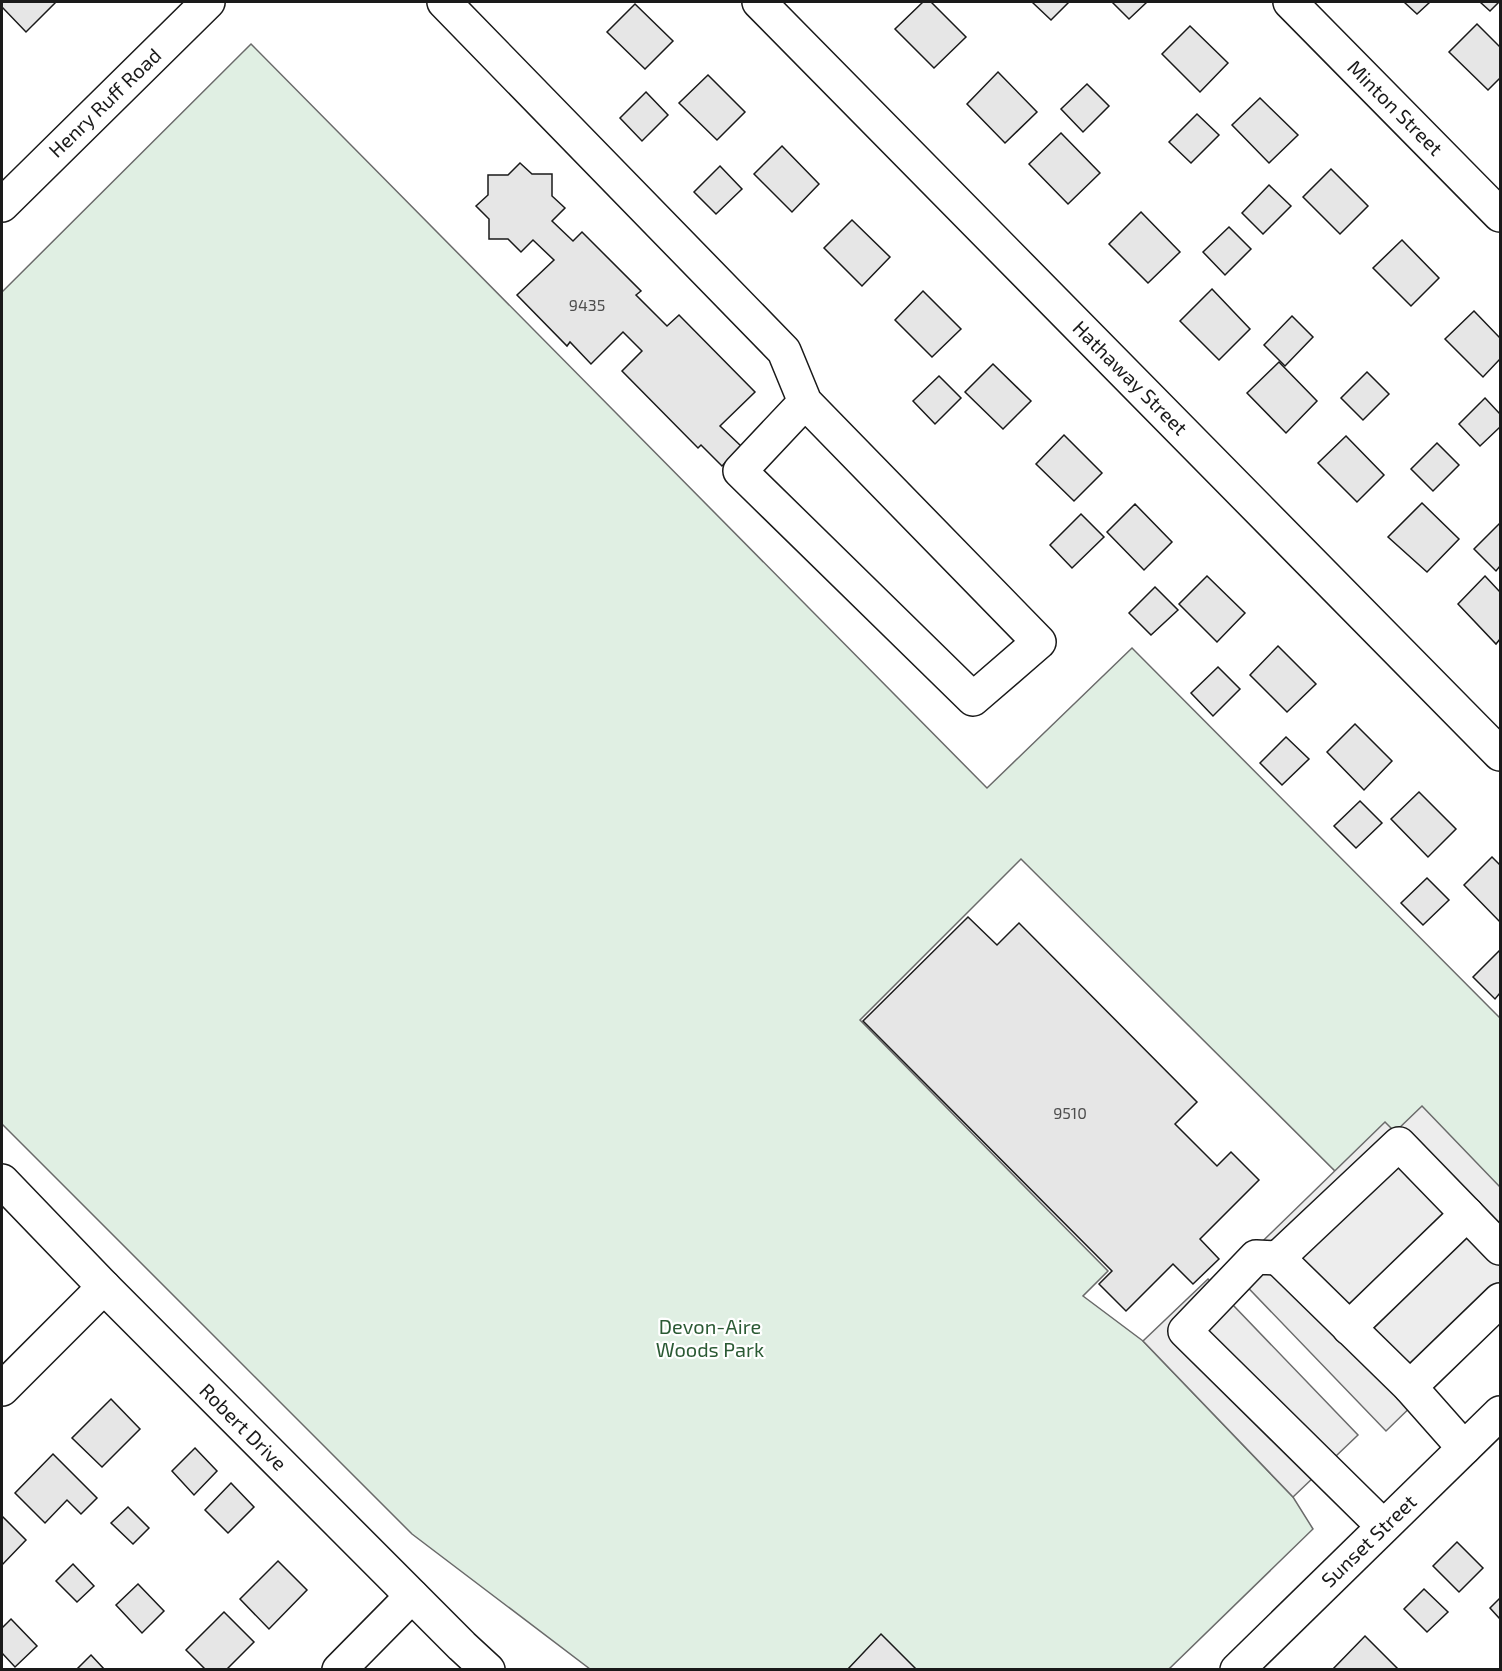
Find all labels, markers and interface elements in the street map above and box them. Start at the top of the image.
street label: Henry Ruff Road [43,43,165,162]
street label: Minton Street [1343,55,1449,160]
house number: 9435 [569,295,605,314]
street label: Hathaway Street [1068,315,1193,440]
house number: 9510 [1053,1103,1087,1122]
park label: Devon-Aire Woods Park [656,1314,764,1361]
street label: Robert Drive [195,1378,292,1475]
street label: Sunset Street [1316,1489,1421,1592]

